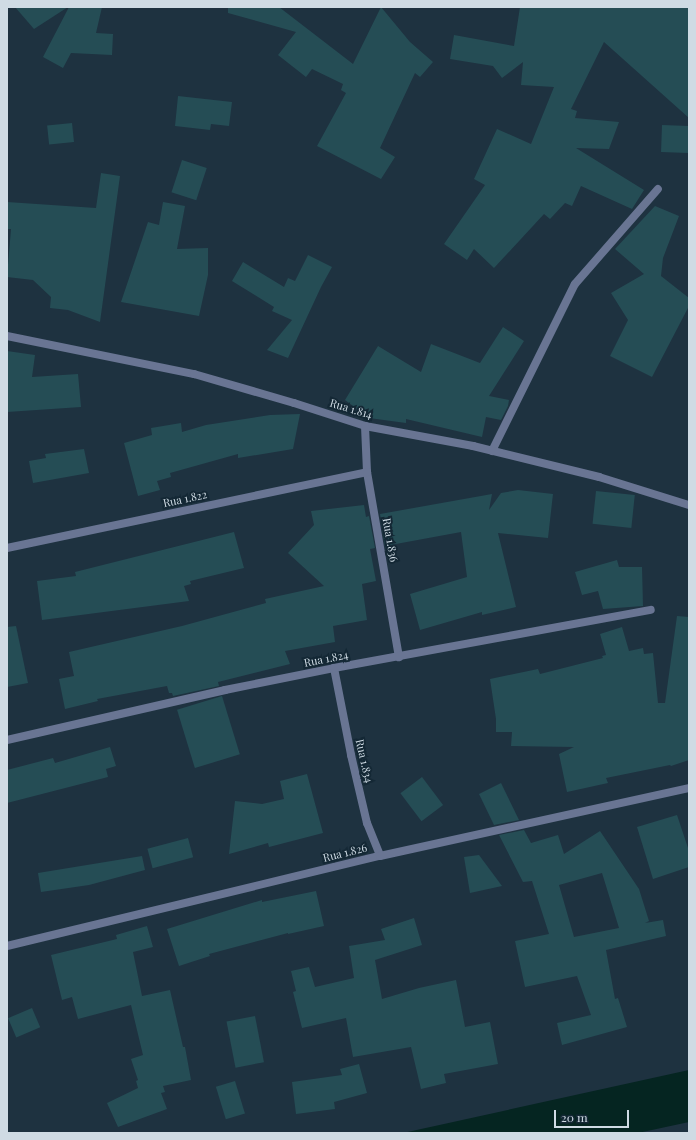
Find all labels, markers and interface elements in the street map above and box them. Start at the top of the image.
street label: Rua 1.814 [328,396,374,422]
street label: Rua 1.822 [162,488,208,510]
street label: Rua 1.836 [380,517,400,563]
street label: Rua 1.824 [303,648,349,670]
street label: Rua 1.834 [353,738,375,784]
street label: Rua 1.826 [321,841,369,865]
scale bar [556,1102,631,1128]
text: 20 m [561,1109,588,1125]

